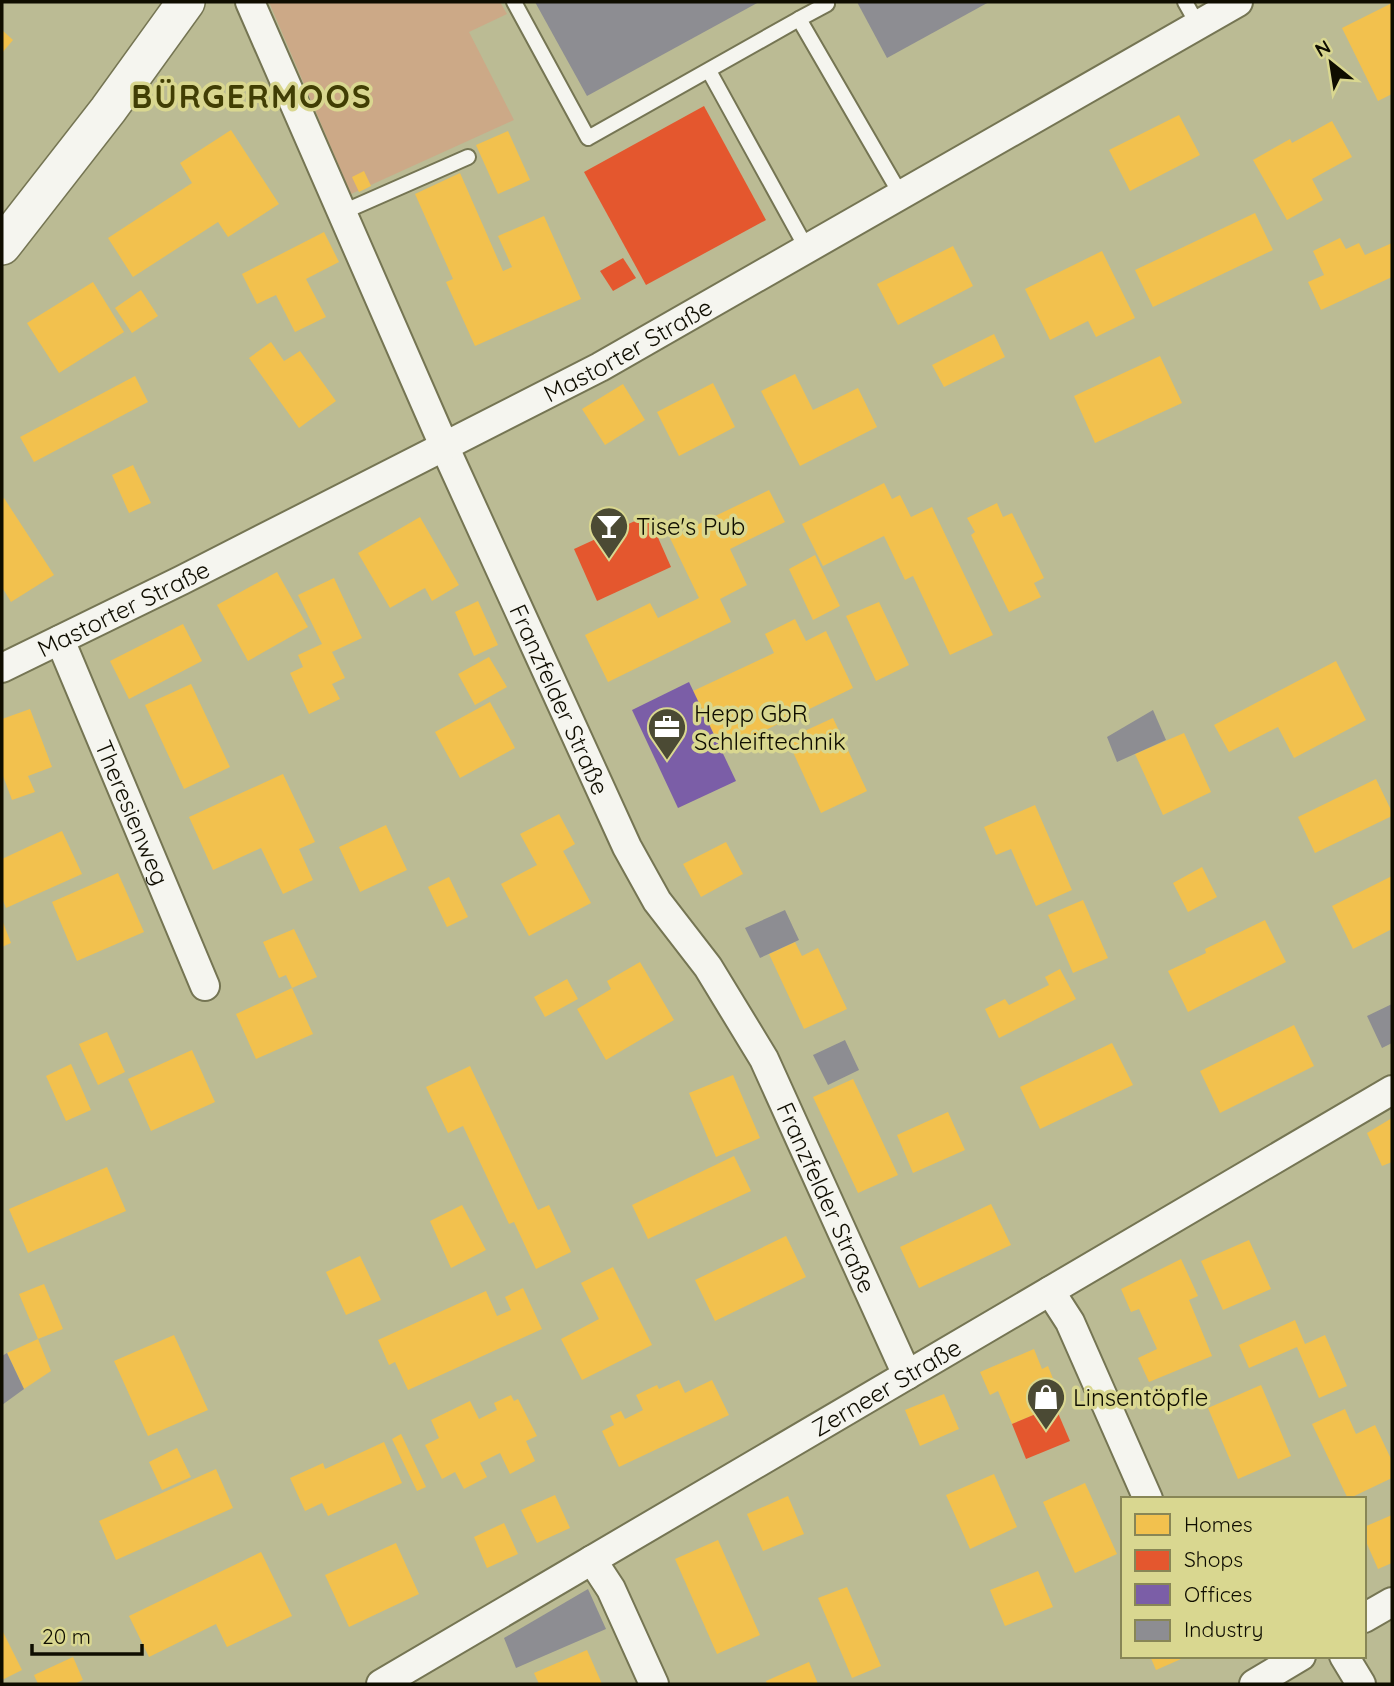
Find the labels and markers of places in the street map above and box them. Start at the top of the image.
bar icon: Tise's Pub [588,505,630,560]
place label: Tise's Pub [636,511,745,541]
place label: Hepp GbR Schleiftechnik [694,698,846,756]
office icon: Hepp GbR Schleiftechnik [646,706,688,761]
shop icon: Linsentöpfle [1025,1376,1067,1431]
place label: Linsentöpfle [1073,1382,1208,1412]

